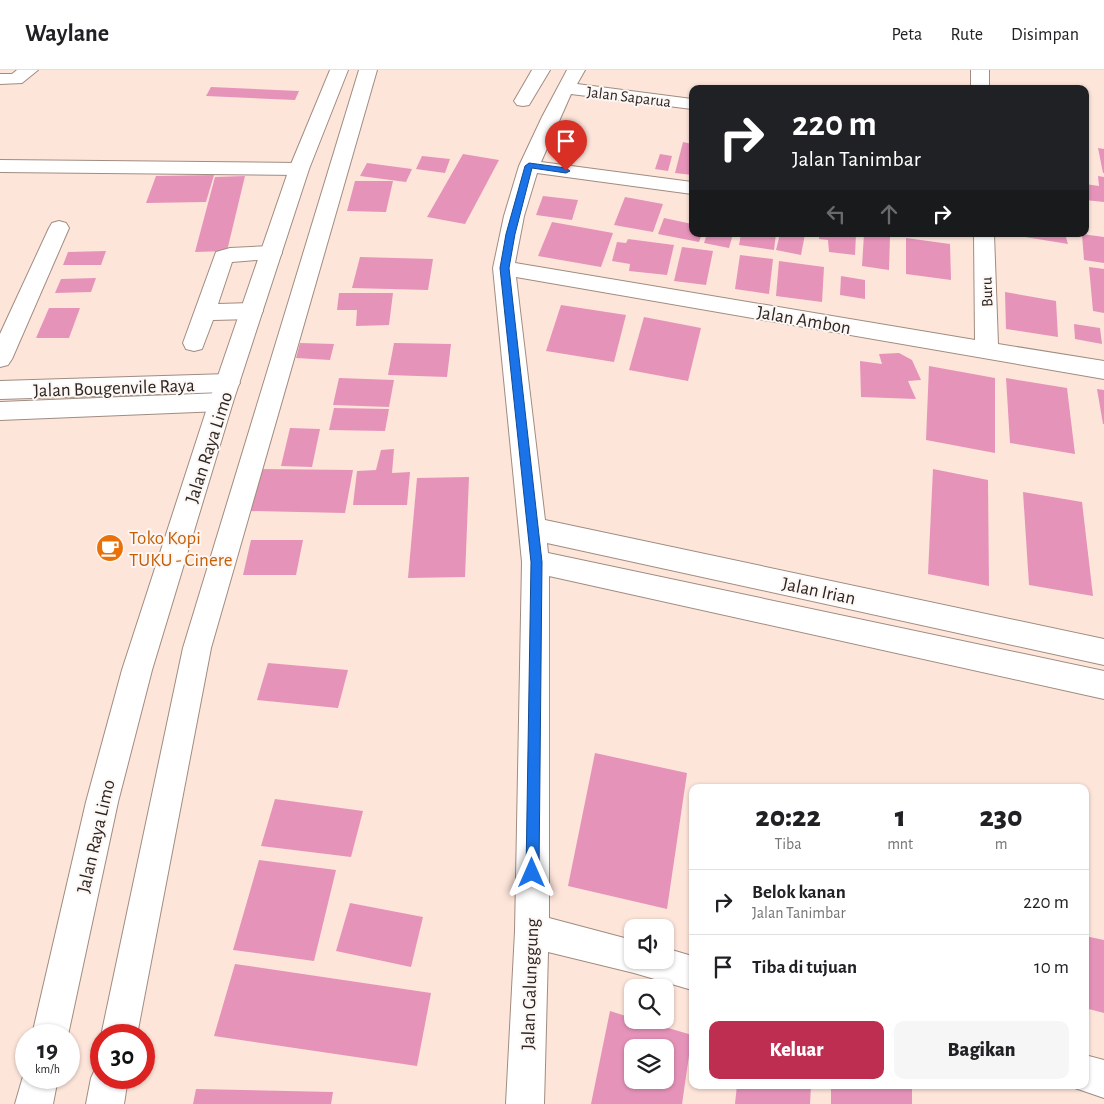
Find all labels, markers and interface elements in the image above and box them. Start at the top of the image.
text: Waylane [25,22,109,46]
text: Peta [891,26,922,44]
text: Rute [950,26,983,44]
text: Disimpan [1011,26,1079,44]
street label: Jalan Saparua [586,84,672,110]
icon: right [709,105,774,170]
text: 220 m [792,107,877,142]
pin [545,120,587,171]
icon: arrive [552,127,580,155]
text: Jalan Tanimbar [792,148,921,170]
icon: left [822,200,850,228]
icon: ahead [875,200,903,228]
icon: right [928,200,956,228]
street label: Buru [978,277,996,307]
street label: Jalan Ambon [755,303,852,338]
street label: Jalan Bougenvile Raya [33,376,195,401]
street label: Jalan Raya Limo [182,389,236,506]
place label: Toko Kopi TUKU - Cinere [129,529,233,570]
cafe icon: Toko Kopi TUKU - Cinere [95,533,125,563]
street label: Jalan Irian [780,574,857,609]
street label: Jalan Raya Limo [74,778,119,895]
text: 20:22 [755,802,821,832]
text: 1 [895,802,906,832]
text: 230 [980,802,1023,832]
text: Tiba [774,836,802,852]
text: mnt [887,836,913,852]
text: m [995,836,1007,852]
position arrow [505,846,557,898]
text: Belok kanan [752,883,846,902]
icon: right [709,888,737,916]
text: 220 m [1023,893,1069,912]
text: Jalan Tanimbar [752,905,846,921]
street label: Jalan Galunggung [519,917,542,1050]
map controls [624,919,674,1089]
button: sound [624,919,674,969]
icon: arrive [709,953,737,981]
text: Tiba di tujuan [752,958,857,977]
text: 10 m [1034,958,1069,977]
button: search [624,979,674,1029]
button: Keluar [709,1021,884,1079]
button: Bagikan [894,1021,1069,1079]
speed limit sign: 30 [90,1024,155,1089]
text: 19 [37,1038,58,1063]
button: layers [624,1039,674,1089]
text: km/h [35,1063,60,1075]

